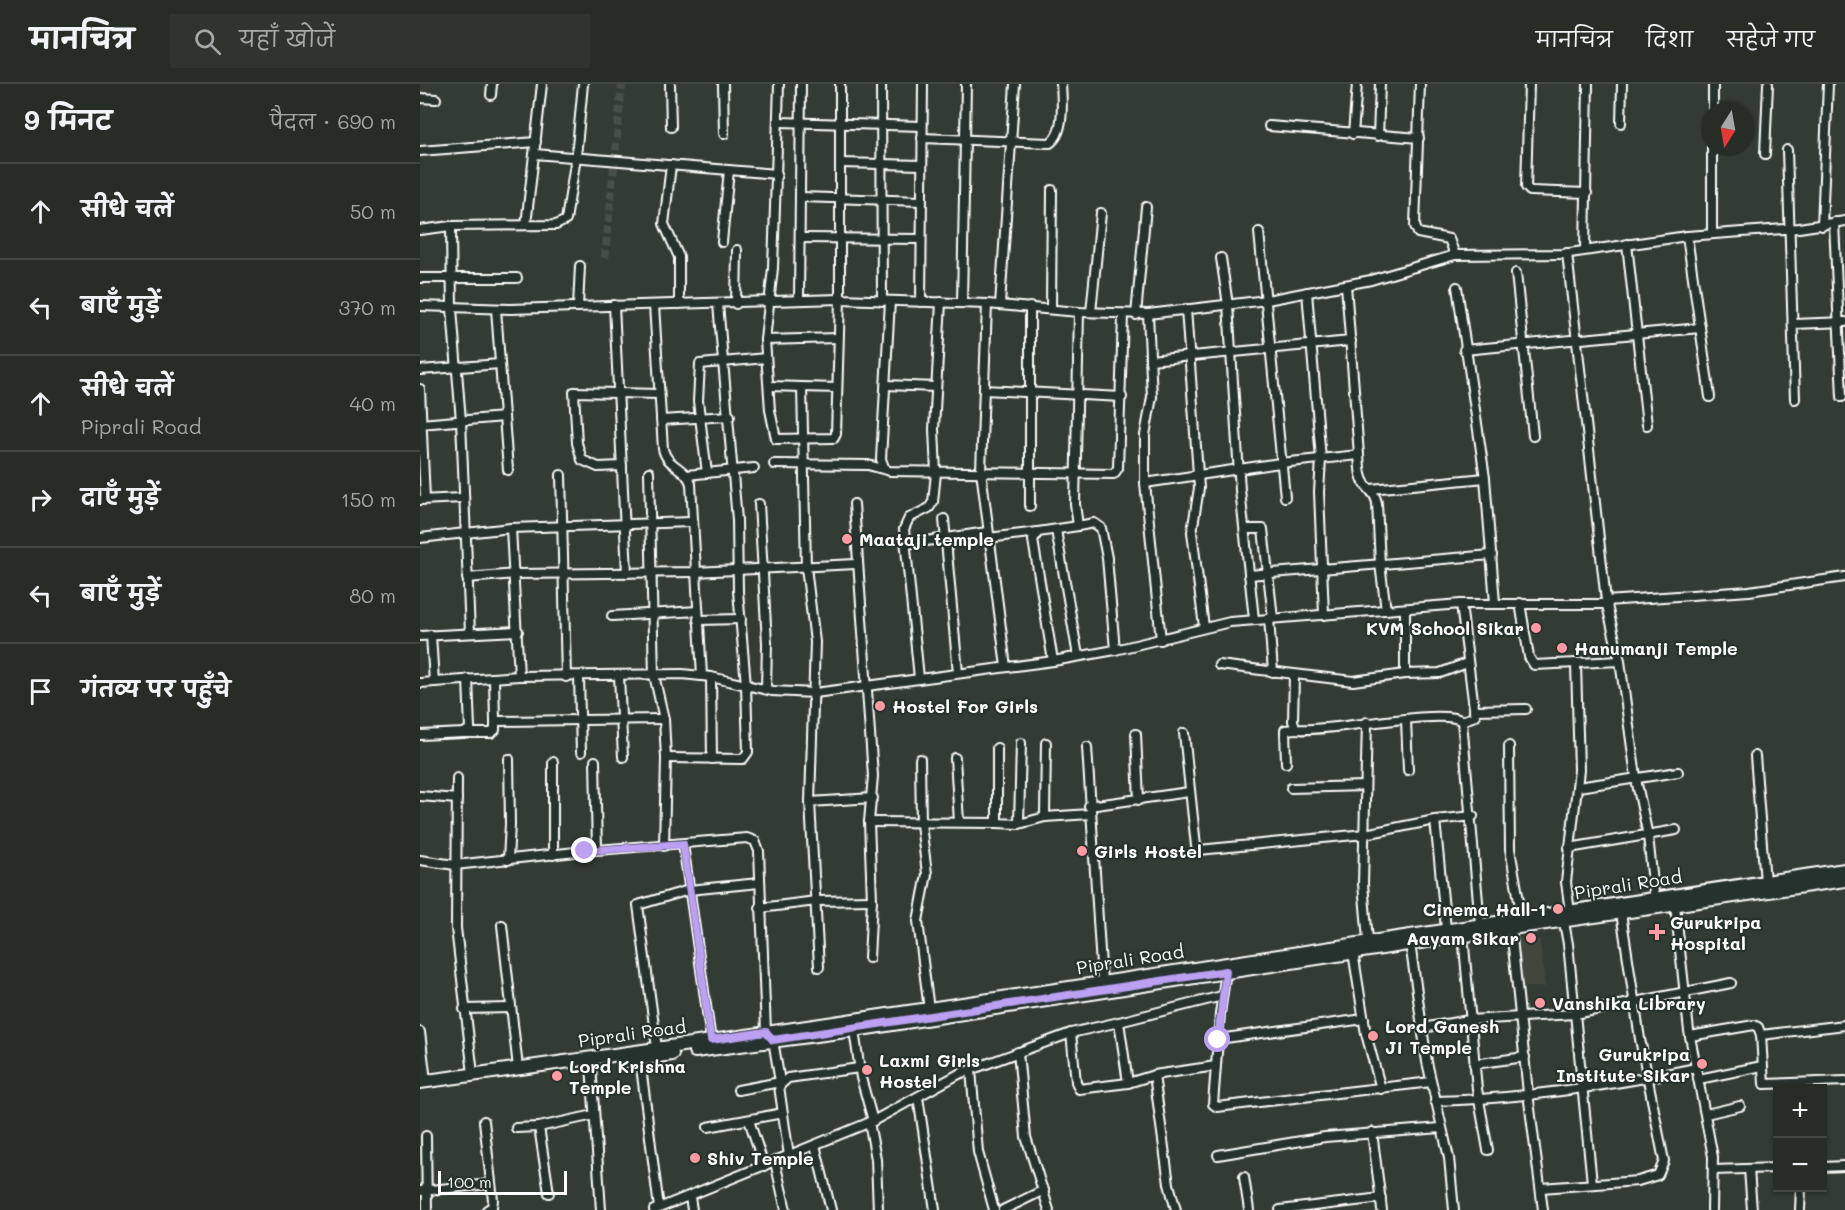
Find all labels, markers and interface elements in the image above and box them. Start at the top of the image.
search box [170,14,590,68]
text: मानचित्र [30,20,134,56]
text: यहाँ खोजें [239,24,335,53]
icon: search [191,25,224,58]
text: मानचित्र [1536,25,1613,52]
text: दिशा [1646,25,1693,52]
text: सहेजे गए [1726,25,1815,52]
north arrow [1701,102,1755,156]
text: 9 मिनट [24,103,112,137]
text: पैदल · 690 m [270,108,396,134]
text: सीधे चलें [81,194,173,223]
icon: ahead [24,195,57,228]
text: 50 m [350,198,396,224]
text: बाएँ मुड़ें [81,290,161,319]
icon: left [24,291,57,324]
text: 370 m [338,294,396,320]
text: सीधे चलें [81,373,173,402]
icon: ahead [24,387,57,420]
text: 40 m [350,390,396,416]
text: Piprali Road [81,413,202,439]
text: दाएँ मुड़ें [81,482,160,511]
icon: right [24,483,57,516]
text: 150 m [341,486,396,512]
place label: Maataji temple [859,527,994,551]
marker: Maataji temple [840,532,854,546]
text: बाएँ मुड़ें [81,578,161,607]
icon: left [24,579,57,612]
text: 80 m [349,582,396,608]
place label: KVM School Sikar [1366,616,1524,640]
marker: KVM School Sikar [1529,621,1543,635]
place label: Hanumanji Temple [1574,636,1738,660]
marker: Hanumanji Temple [1555,641,1569,655]
text: गंतव्य पर पहुँचे [81,674,231,703]
icon: arrive [24,675,57,708]
place label: Hostel For Girls [892,694,1038,718]
marker: Hostel For Girls [873,699,887,713]
route end [571,837,597,863]
place label: Girls Hostel [1094,839,1202,863]
marker: Girls Hostel [1075,844,1089,858]
street label: Piprali Road [1573,864,1683,904]
place label: Cinema Hall-1 [1423,897,1546,921]
marker: Cinema Hall-1 [1551,902,1565,916]
place label: Gurukripa Hospital [1670,910,1761,955]
marker: Gurukripa Hospital [1648,923,1666,941]
place label: Aayam Sikar [1406,926,1519,950]
marker: Aayam Sikar [1524,931,1538,945]
street label: Piprali Road [1075,939,1185,979]
place label: Vanshika Library [1552,991,1706,1015]
marker: Vanshika Library [1533,996,1547,1010]
street label: Piprali Road [577,1014,687,1052]
place label: Lord Ganesh Ji Temple [1385,1014,1499,1059]
route start [1204,1026,1230,1052]
marker: Lord Ganesh Ji Temple [1366,1029,1380,1043]
place label: Gurukripa Institute Sikar [1556,1042,1690,1087]
place label: Laxmi Girls Hostel [879,1048,980,1093]
place label: Lord Krishna Temple [569,1054,686,1099]
marker: Gurukripa Institute Sikar [1695,1057,1709,1071]
marker: Laxmi Girls Hostel [860,1063,874,1077]
marker: Lord Krishna Temple [550,1069,564,1083]
map controls [1773,1084,1827,1192]
button: + [1773,1084,1827,1138]
button: − [1773,1138,1827,1192]
place label: Shiv Temple [707,1146,814,1170]
marker: Shiv Temple [688,1151,702,1165]
scale bar [438,1168,567,1196]
text: 100 m [447,1171,492,1192]

